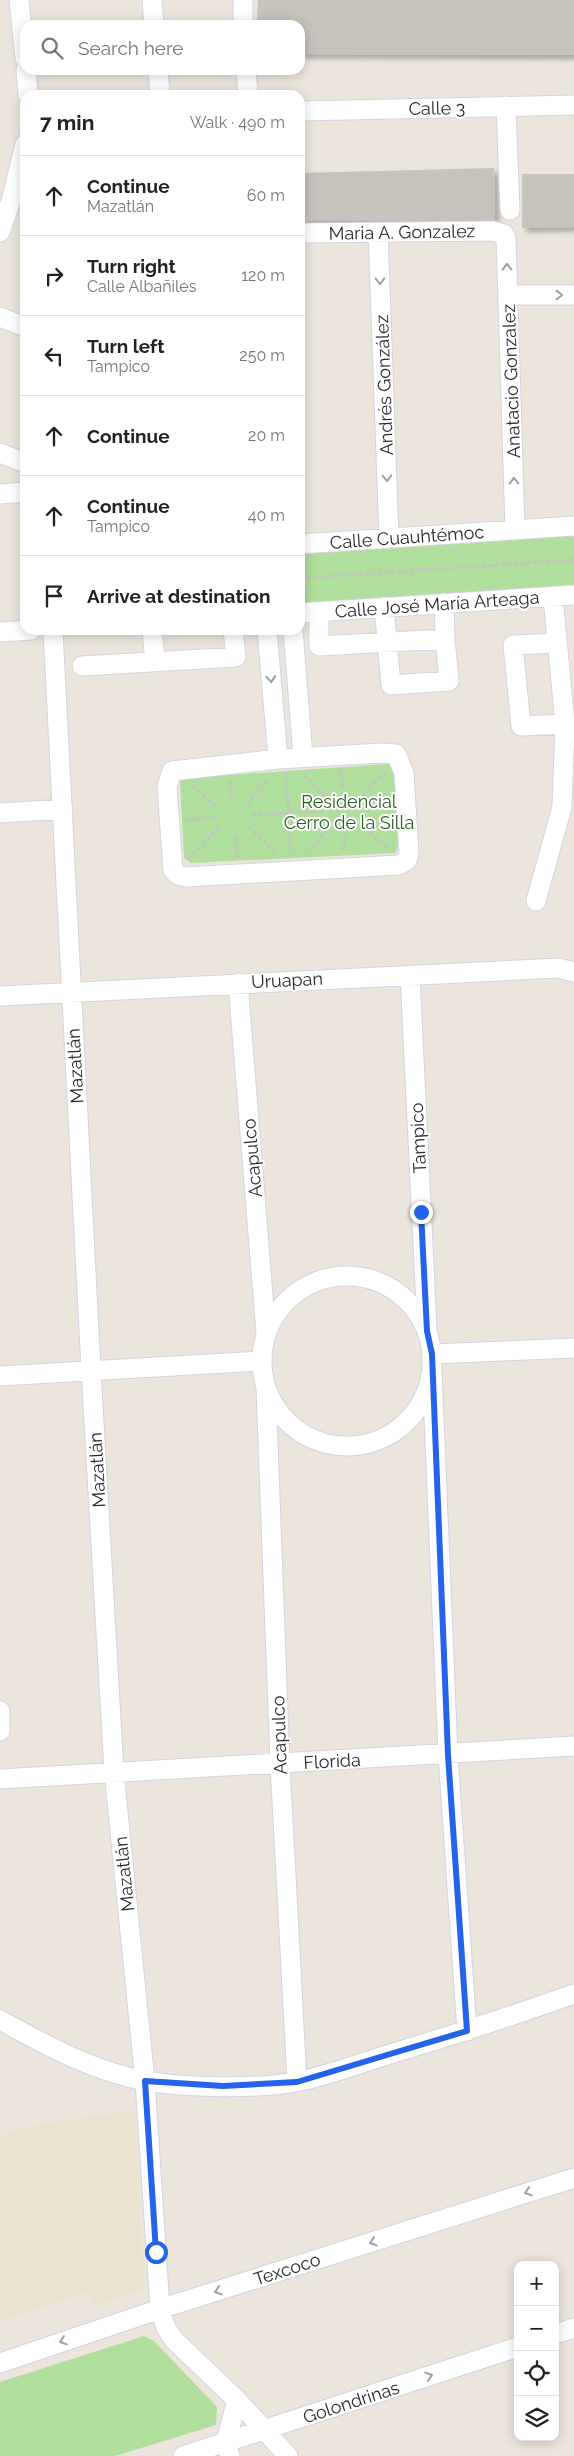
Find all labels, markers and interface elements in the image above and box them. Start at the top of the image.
search box [20,20,305,75]
icon: search [38,34,66,62]
text: Search here [78,37,184,59]
street label: Calle 3 [408,97,466,119]
text: 7 min [40,110,94,135]
text: Walk · 490 m [190,113,285,132]
text: Continue [87,175,170,197]
icon: ahead [40,182,68,210]
text: 60 m [247,186,285,205]
text: Mazatlán [87,197,154,216]
street label: Maria A. Gonzalez [328,220,476,244]
text: Turn right [87,255,176,277]
icon: right [40,262,68,290]
one-way arrow [502,262,513,270]
text: 120 m [241,266,285,285]
text: Calle Albañiles [87,277,196,296]
one-way arrow [375,278,385,285]
one-way arrow [555,290,563,300]
street label: Anatacio Gonzalez [498,303,524,458]
street label: Andrés González [371,314,397,456]
text: Turn left [87,335,164,357]
icon: left [40,342,68,370]
text: 250 m [239,346,285,365]
text: Tampico [87,357,150,376]
icon: ahead [40,422,68,450]
text: Continue [87,425,170,447]
text: 20 m [248,426,285,445]
one-way arrow [382,475,392,483]
one-way arrow [508,477,519,485]
text: Continue [87,495,170,517]
icon: ahead [40,502,68,530]
text: 40 m [248,506,285,525]
text: Tampico [87,517,150,536]
street label: Calle Cuauhtémoc [329,521,485,553]
icon: arrive [40,582,68,610]
text: Arrive at destination [87,585,271,607]
street label: Calle José María Arteaga [334,586,540,622]
one-way arrow [266,675,277,683]
park label: Residencial Cerro de la Silla [284,791,414,833]
street label: Uruapan [251,968,323,992]
street label: Mazatlán [63,1028,87,1104]
street label: Tampico [406,1102,430,1174]
street label: Acapulco [238,1118,266,1198]
route end [410,1201,433,1224]
street label: Mazatlán [85,1432,109,1508]
street label: Acapulco [267,1695,291,1775]
street label: Florida [303,1749,361,1773]
street label: Mazatlán [110,1835,138,1913]
one-way arrow [524,2187,532,2197]
one-way arrow [369,2236,377,2246]
route start [145,2241,168,2264]
street label: Texcoco [251,2248,323,2290]
map controls [514,2261,559,2441]
button: + [514,2261,559,2306]
one-way arrow [214,2285,222,2295]
button: − [514,2306,559,2351]
one-way arrow [60,2336,68,2346]
button: locate [514,2351,559,2396]
one-way arrow [425,2372,433,2382]
street label: Golondrinas [300,2376,402,2427]
button: layers [514,2396,559,2441]

